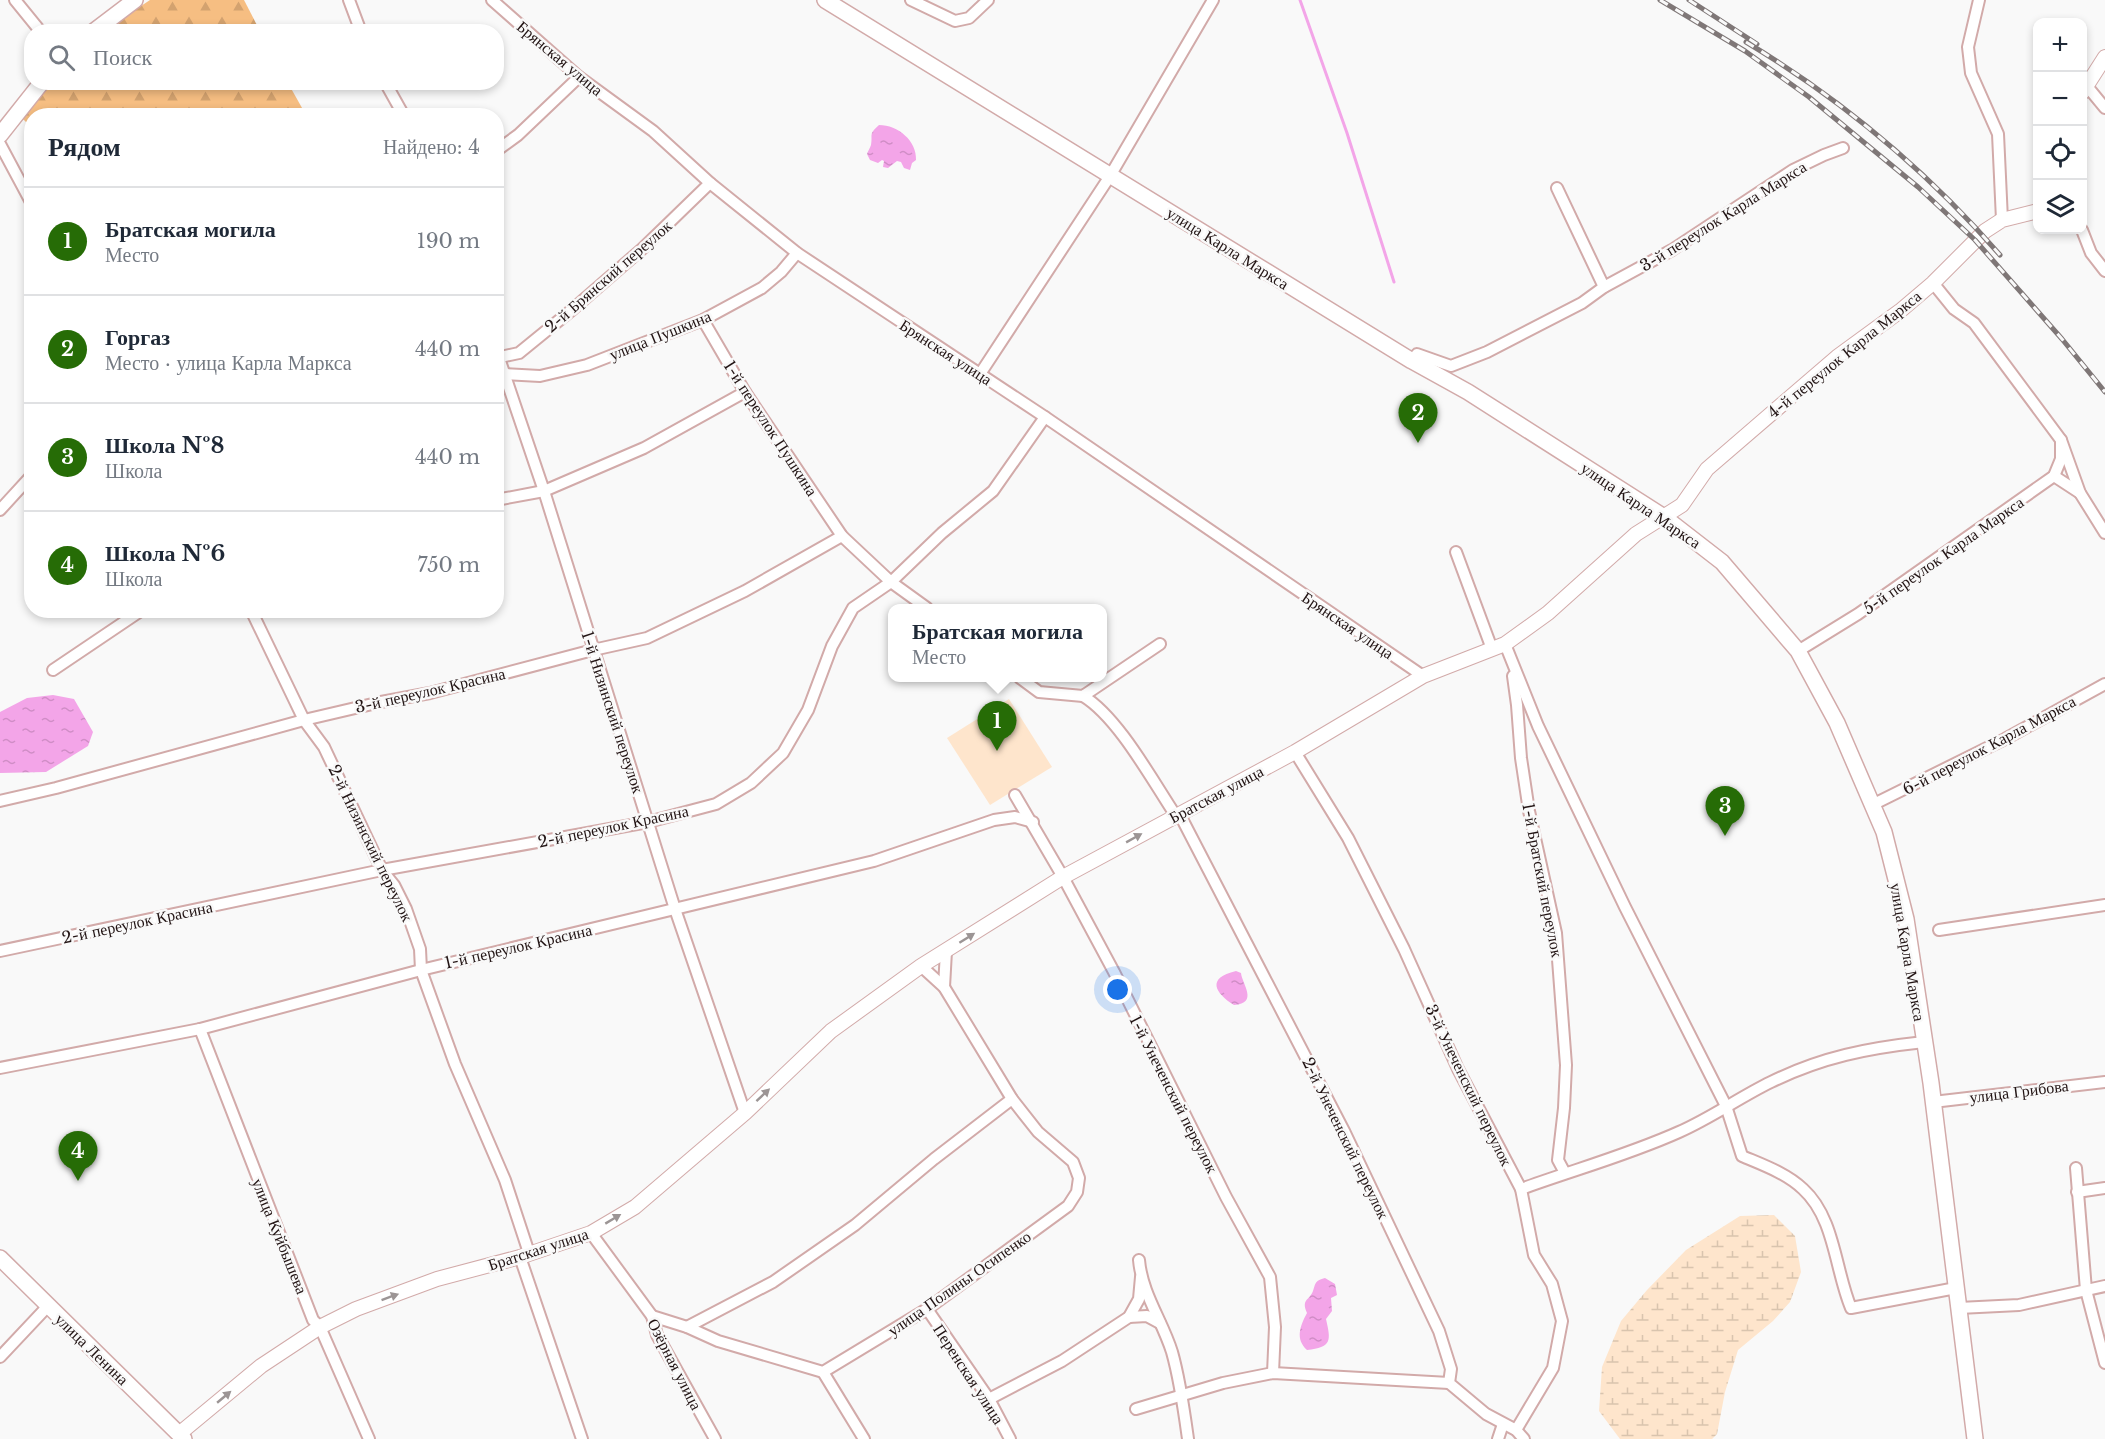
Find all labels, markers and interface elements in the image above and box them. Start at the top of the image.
street label: Брянская улица [513,16,607,100]
map controls [2033,18,2087,234]
button: + [2033,18,2087,72]
search box [24,24,504,90]
icon: search [45,41,78,74]
text: Поиск [93,44,152,71]
button: − [2033,72,2087,126]
button: locate [2033,126,2087,180]
text: Рядом [48,131,121,163]
text: Найдено: 4 [383,135,480,159]
street label: 3-й переулок Карла Маркса [1636,156,1810,276]
button: layers [2033,180,2087,234]
street label: улица Карла Маркса [1163,202,1293,294]
street label: 2-й Брянский переулок [540,215,676,337]
text: Братская могила [105,216,276,243]
text: 1 [63,229,72,253]
text: 190 m [417,229,480,253]
text: Место [105,243,159,267]
street label: 4-й переулок Карла Маркса [1763,286,1925,422]
street label: улица Пушкина [606,306,714,364]
street label: Брянская улица [896,315,996,389]
text: Горгаз [105,324,170,351]
text: 2 [61,337,74,361]
text: 440 m [415,337,480,361]
text: Место · улица Карла Маркса [105,351,352,375]
street label: 1-й переулок Пушкина [720,356,822,500]
pin: 2 [1398,394,1438,443]
text: Школа №8 [105,432,225,459]
text: 3 [61,445,74,469]
text: 440 m [415,445,480,469]
street label: улица Карла Маркса [1577,458,1705,552]
text: Школа [105,459,162,483]
street label: 5-й переулок Карла Маркса [1859,492,2027,618]
text: Школа №6 [105,540,225,567]
text: 4 [61,553,74,577]
text: 750 m [417,553,480,577]
text: Школа [105,567,162,591]
street label: Брянская улица [1298,587,1398,663]
popup [888,604,1107,682]
text: Братская могила [912,618,1083,645]
street label: 1-й Низинский переулок [577,628,649,796]
text: Место [912,645,966,669]
street label: 3-й переулок Красина [353,663,507,717]
street label: 6-й переулок Карла Маркса [1899,691,2079,799]
pin: 1 [978,702,1016,751]
street label: 2-й Низинский переулок [324,761,418,925]
street label: Братская улица [1165,761,1267,827]
pin: 3 [1706,786,1744,836]
street label: 2-й переулок Красина [536,800,690,852]
street label: 1-й Братский переулок [1518,801,1568,959]
one-way arrow [1126,833,1143,843]
street label: улица Карла Маркса [1886,881,1930,1023]
street label: 2-й переулок Красина [60,896,214,948]
street label: 1-й переулок Красина [442,919,594,973]
one-way arrow [959,933,975,944]
your location [1103,975,1132,1004]
street label: 3-й Унеченский переулок [1421,1001,1517,1169]
street label: 1-й Унеченский переулок [1125,1012,1223,1177]
street label: 2-й Унеченский переулок [1298,1054,1394,1222]
street label: улица Грибова [1968,1075,2070,1107]
one-way arrow [756,1089,770,1103]
pin: 4 [58,1132,98,1181]
street label: улица Куйбышева [248,1175,312,1297]
one-way arrow [605,1214,621,1225]
street label: Братская улица [485,1223,591,1275]
street label: улица Полины Осипенко [884,1226,1034,1340]
one-way arrow [381,1291,399,1301]
street label: улица Ленина [51,1309,133,1389]
street label: Озёрная улица [643,1315,707,1413]
street label: Перенская улица [929,1320,1009,1428]
one-way arrow [216,1391,231,1404]

